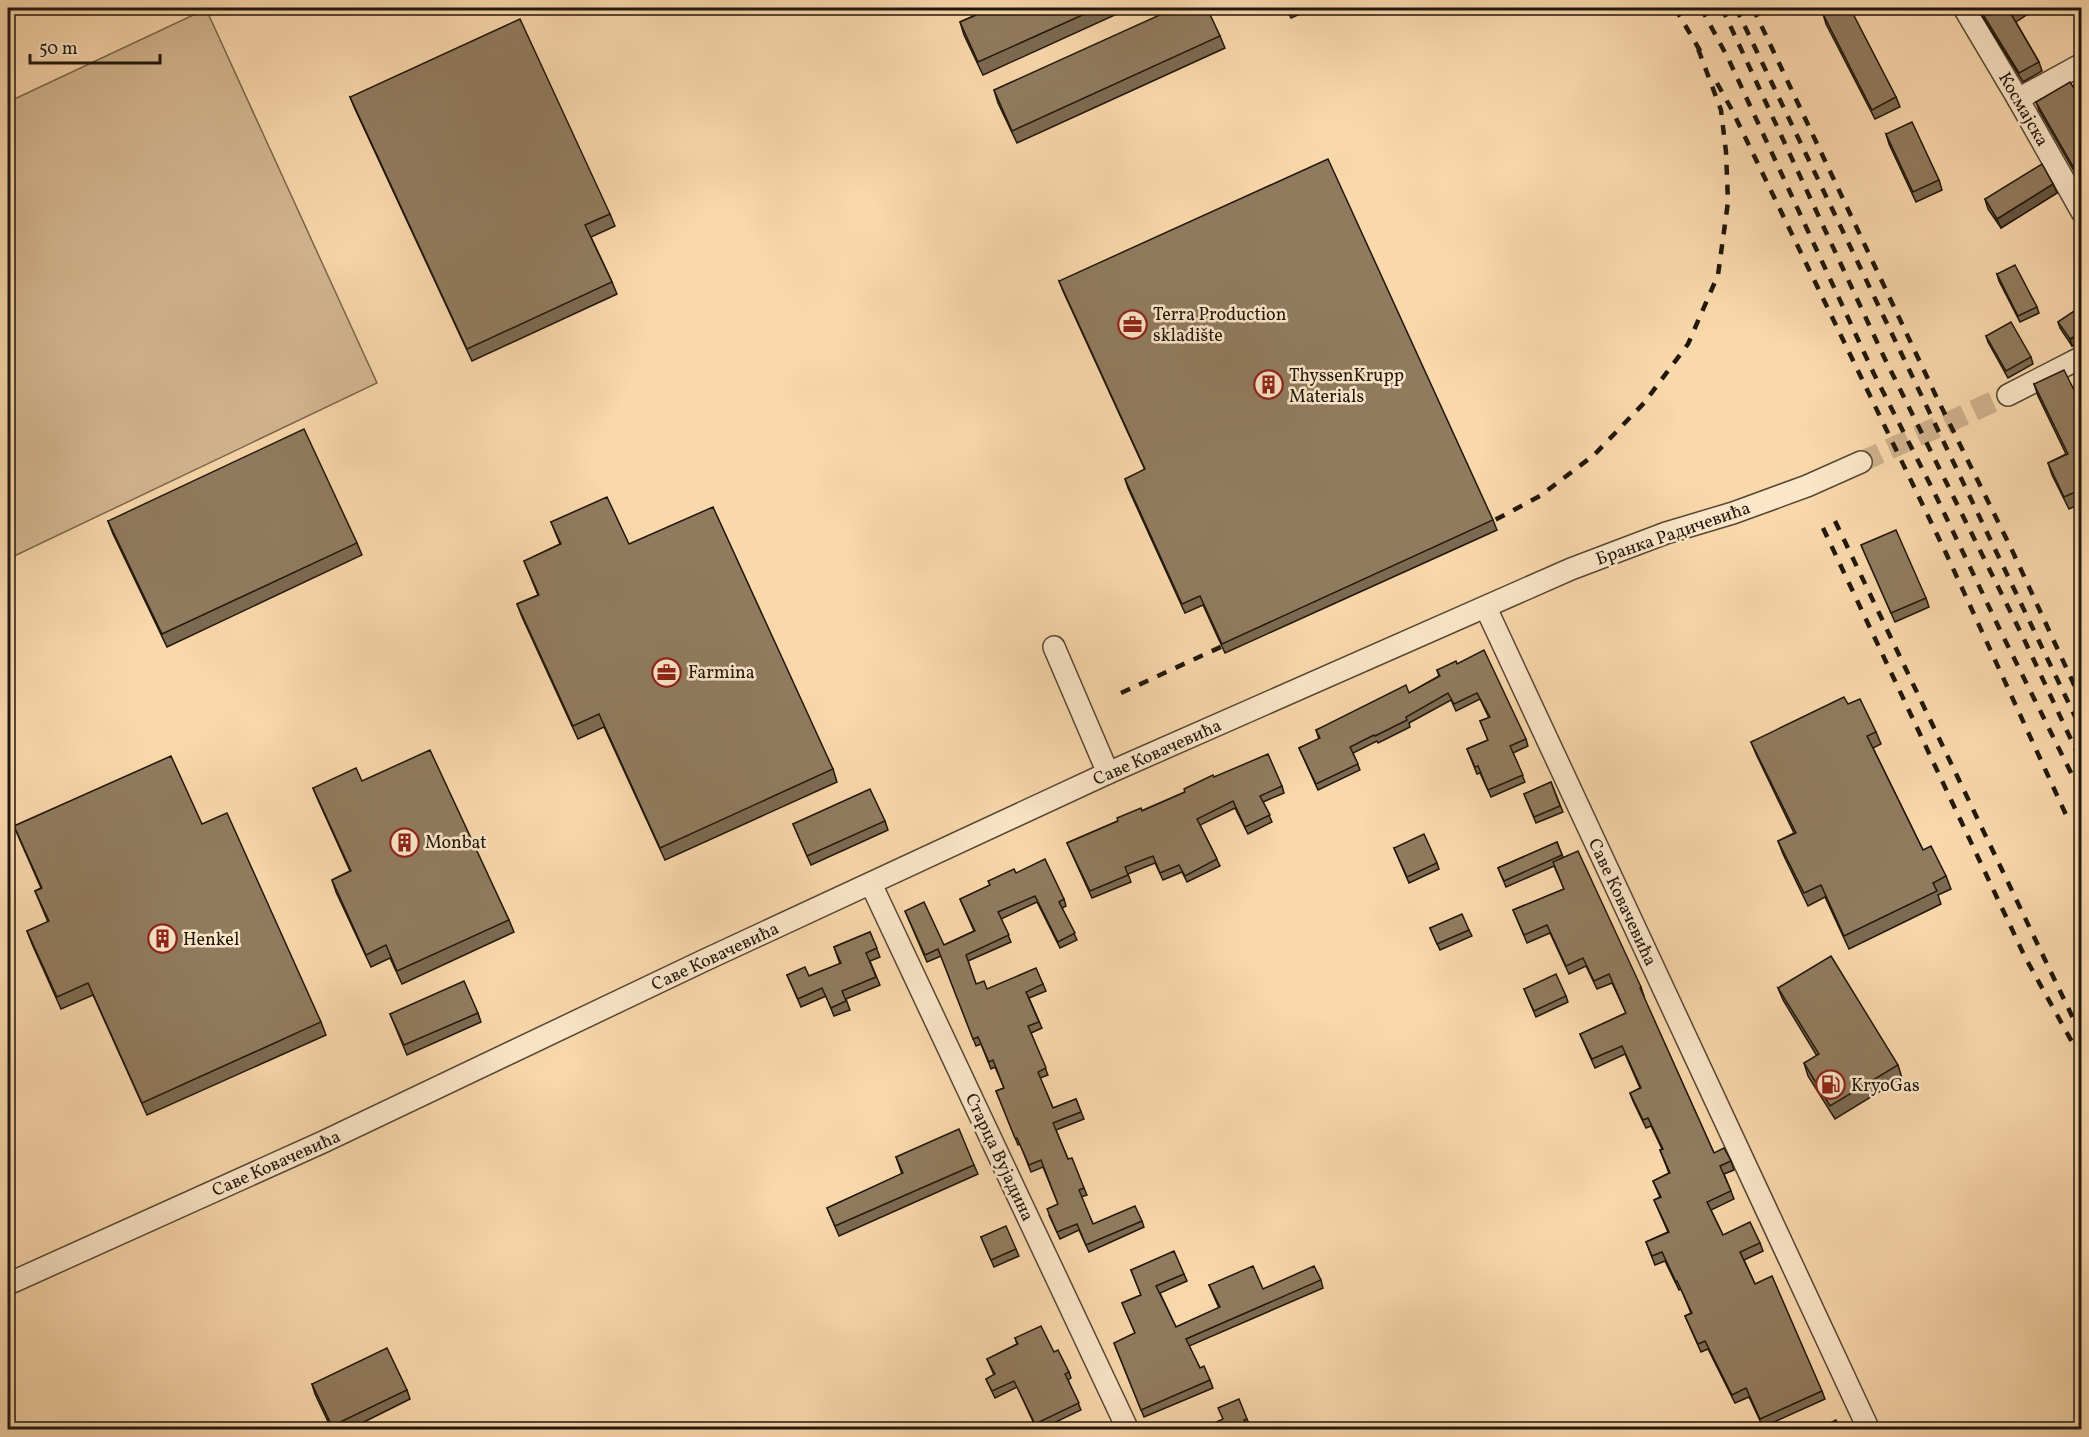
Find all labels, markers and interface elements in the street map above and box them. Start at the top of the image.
scale bar [30,27,160,65]
text: 50 m [39,37,78,62]
street label: Космајска [1991,68,2054,152]
place label: Terra Production skladište [1153,303,1287,349]
office icon: Terra Production skladište [1116,308,1148,340]
place label: ThyssenKrupp Materials [1289,364,1404,410]
building icon: ThyssenKrupp Materials [1252,369,1284,401]
street label: Бранка Радичевића [1593,496,1754,573]
office icon: Farmina [651,656,683,688]
place label: Farmina [688,661,755,686]
street label: Саве Ковачевића [1089,714,1226,793]
building icon: Monbat [388,826,420,858]
place label: Monbat [425,831,487,856]
street label: Саве Ковачевића [1581,835,1662,971]
street label: Саве Ковачевића [648,917,784,998]
building icon: Henkel [146,923,178,955]
place label: Henkel [183,928,239,953]
fuel station icon: KryoGas [1814,1069,1846,1101]
place label: KryoGas [1851,1074,1920,1099]
street label: Старца Вујадина [958,1089,1039,1226]
street label: Саве Ковачевића [208,1125,345,1204]

